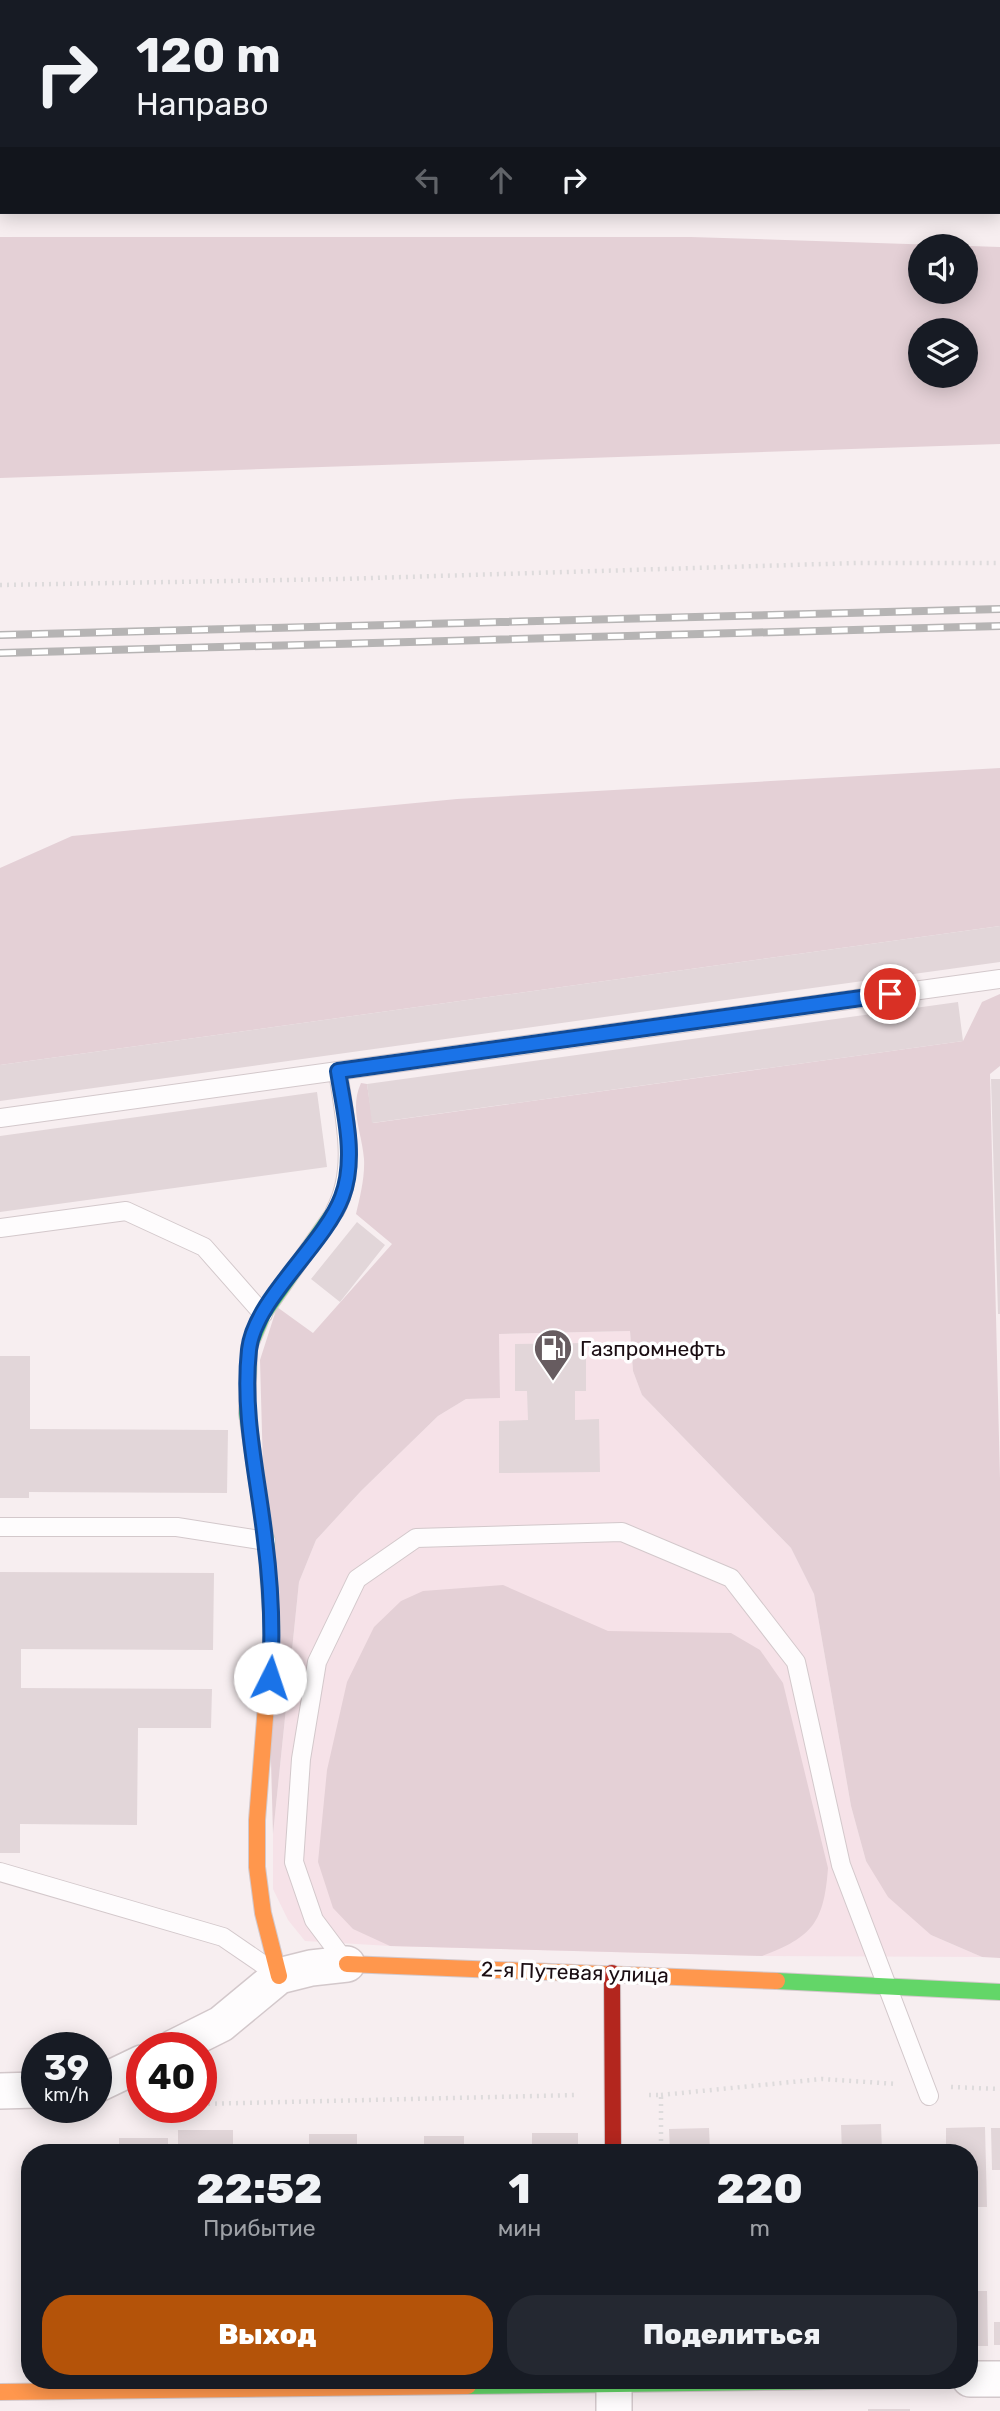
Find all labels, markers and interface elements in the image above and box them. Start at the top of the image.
text: 120 m [136,26,281,84]
icon: right [21,28,112,119]
text: Направо [136,85,269,123]
icon: left [409,161,447,199]
icon: ahead [482,161,520,199]
icon: right [555,161,593,199]
map controls [908,234,978,388]
button: sound [908,234,978,304]
button: layers [908,318,978,388]
pin [860,964,920,1024]
icon: arrive [871,975,909,1013]
fuel station icon: Газпромнефть [532,1327,574,1382]
place label: Газпромнефть [580,1336,726,1361]
position arrow [233,1641,307,1715]
street label: 2-я Путевая улица [481,1956,669,1988]
speed limit sign: 40 [126,2032,217,2123]
text: 39 [44,2047,89,2089]
text: km/h [44,2084,89,2106]
text: 22:52 [196,2164,322,2214]
text: 1 [508,2164,531,2214]
text: 220 [717,2164,803,2214]
text: Прибытие [203,2214,316,2242]
text: мин [498,2214,541,2242]
text: m [749,2214,770,2242]
button: Выход [42,2295,493,2375]
button: Поделиться [507,2295,957,2375]

